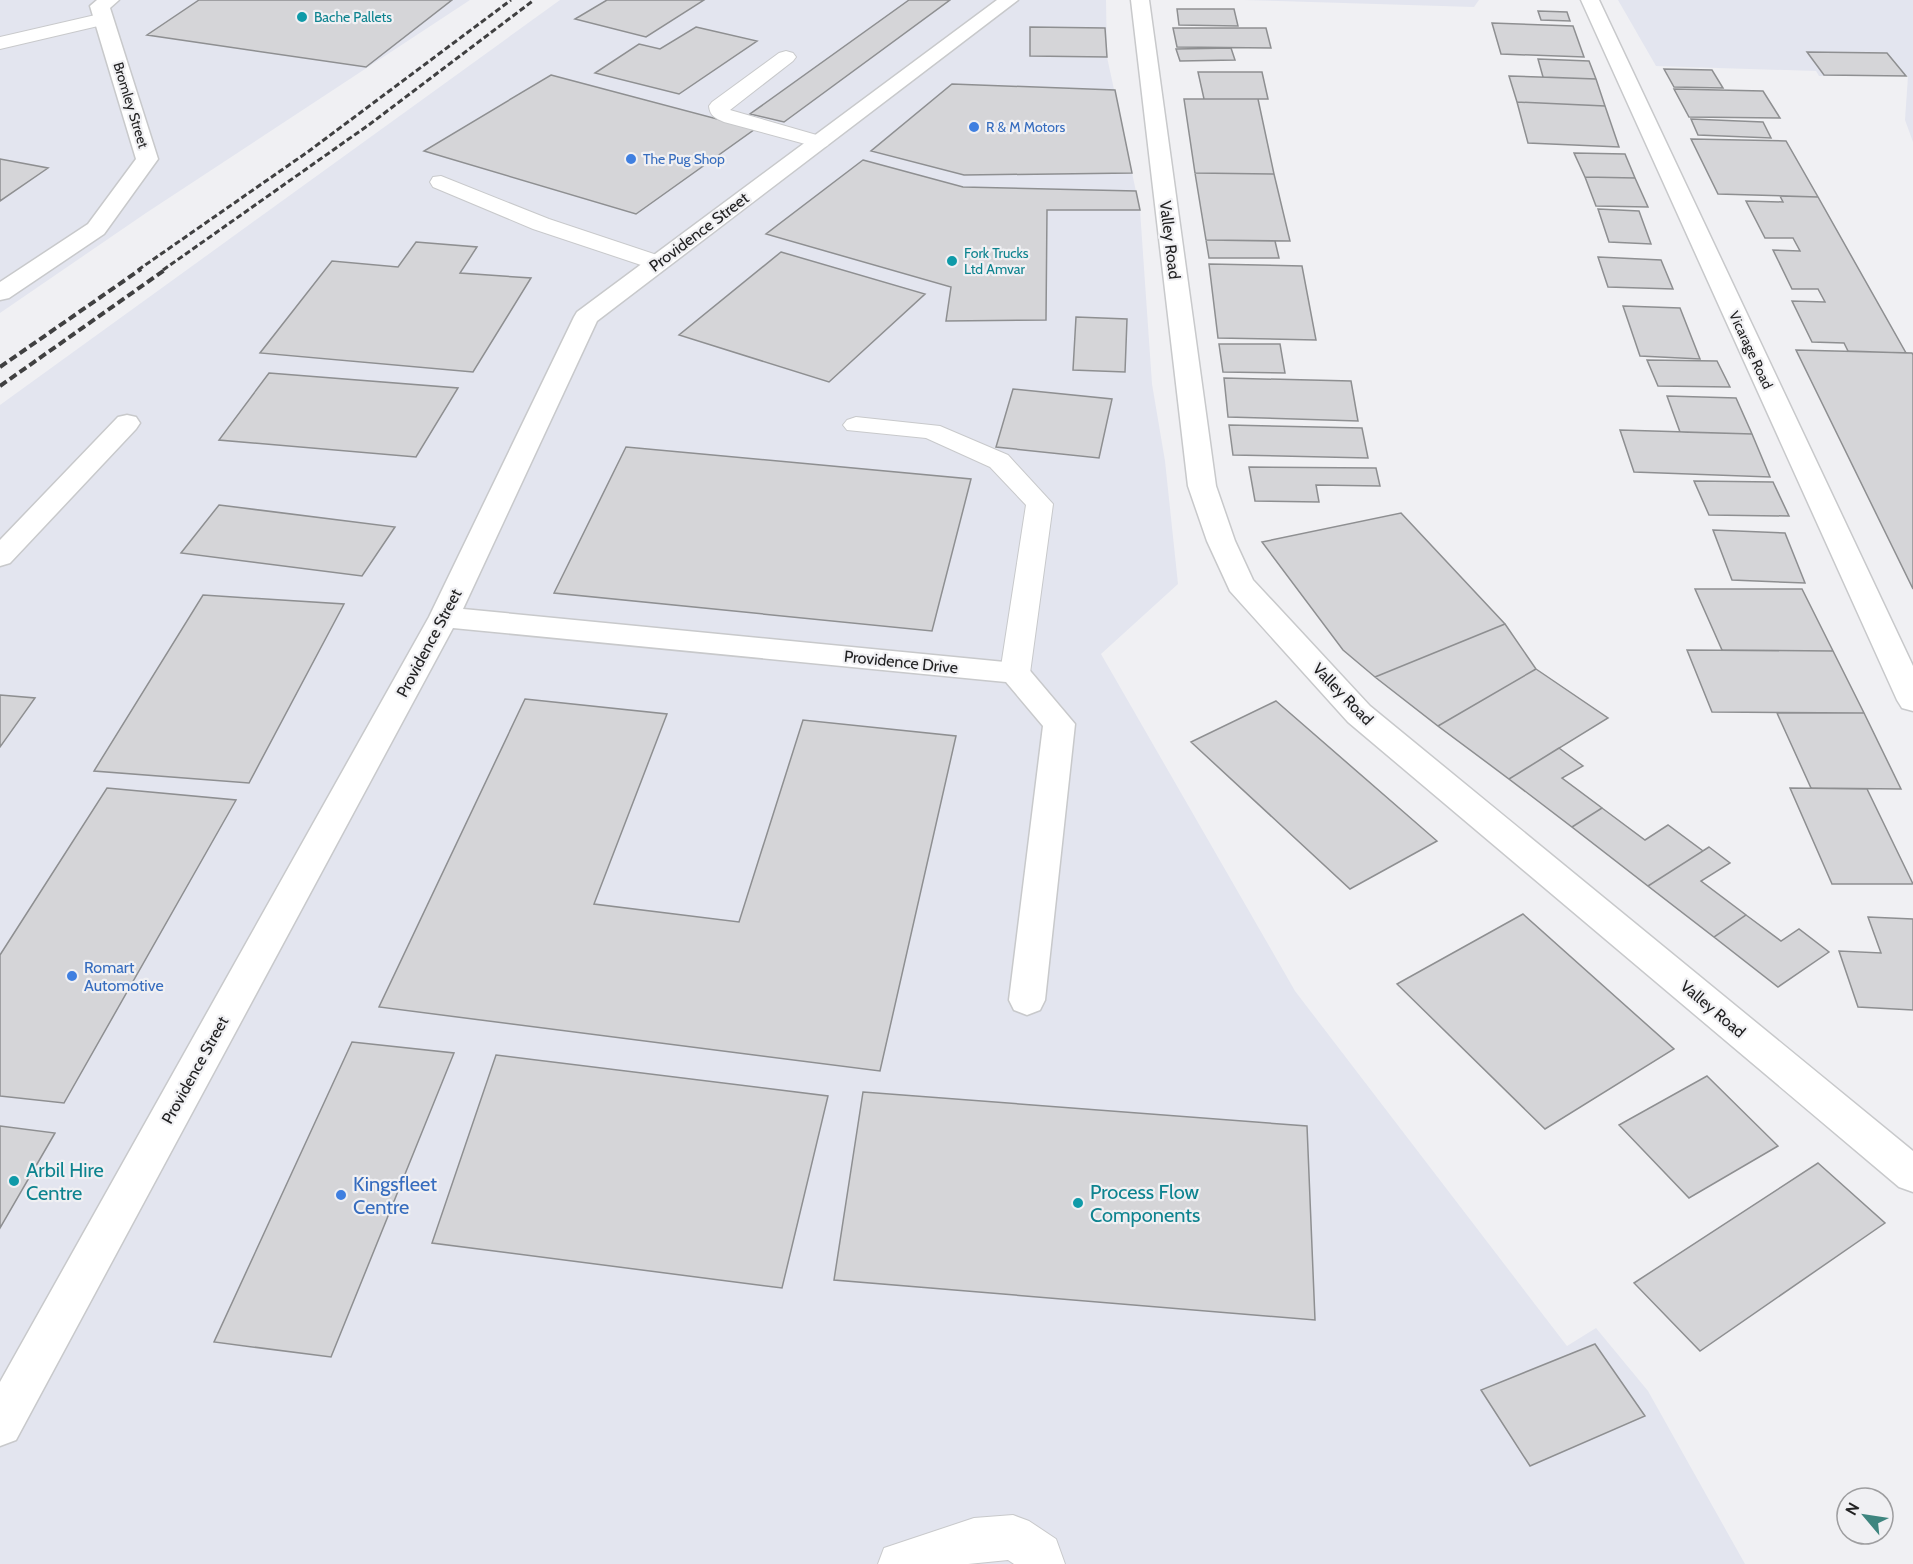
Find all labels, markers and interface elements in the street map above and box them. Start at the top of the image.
place label: Bache Pallets [314,8,392,26]
marker: Bache Pallets [295,10,309,24]
street label: Bromley Street [109,60,153,150]
place label: R & M Motors [986,118,1065,136]
marker: R & M Motors [967,120,981,134]
place label: The Pug Shop [643,150,725,168]
marker: The Pug Shop [624,152,638,166]
street label: Providence Street [645,188,753,276]
street label: Valley Road [1156,200,1184,280]
place label: Fork Trucks Ltd Amvar [964,244,1029,278]
marker: Fork Trucks Ltd Amvar [945,254,959,268]
street label: Vicarage Road [1725,308,1777,392]
street label: Providence Street [392,585,466,700]
street label: Providence Drive [843,647,959,677]
street label: Valley Road [1309,659,1377,729]
place label: Romart Automotive [84,958,164,995]
marker: Romart Automotive [65,969,79,983]
street label: Valley Road [1677,976,1749,1042]
street label: Providence Street [158,1012,233,1127]
place label: Arbil Hire Centre [26,1158,104,1205]
place label: Kingsfleet Centre [353,1172,437,1219]
marker: Arbil Hire Centre [7,1174,21,1188]
place label: Process Flow Components [1090,1180,1200,1227]
marker: Kingsfleet Centre [334,1188,348,1202]
marker: Process Flow Components [1071,1196,1085,1210]
north arrow [1835,1486,1895,1546]
text: N [1841,1499,1863,1519]

